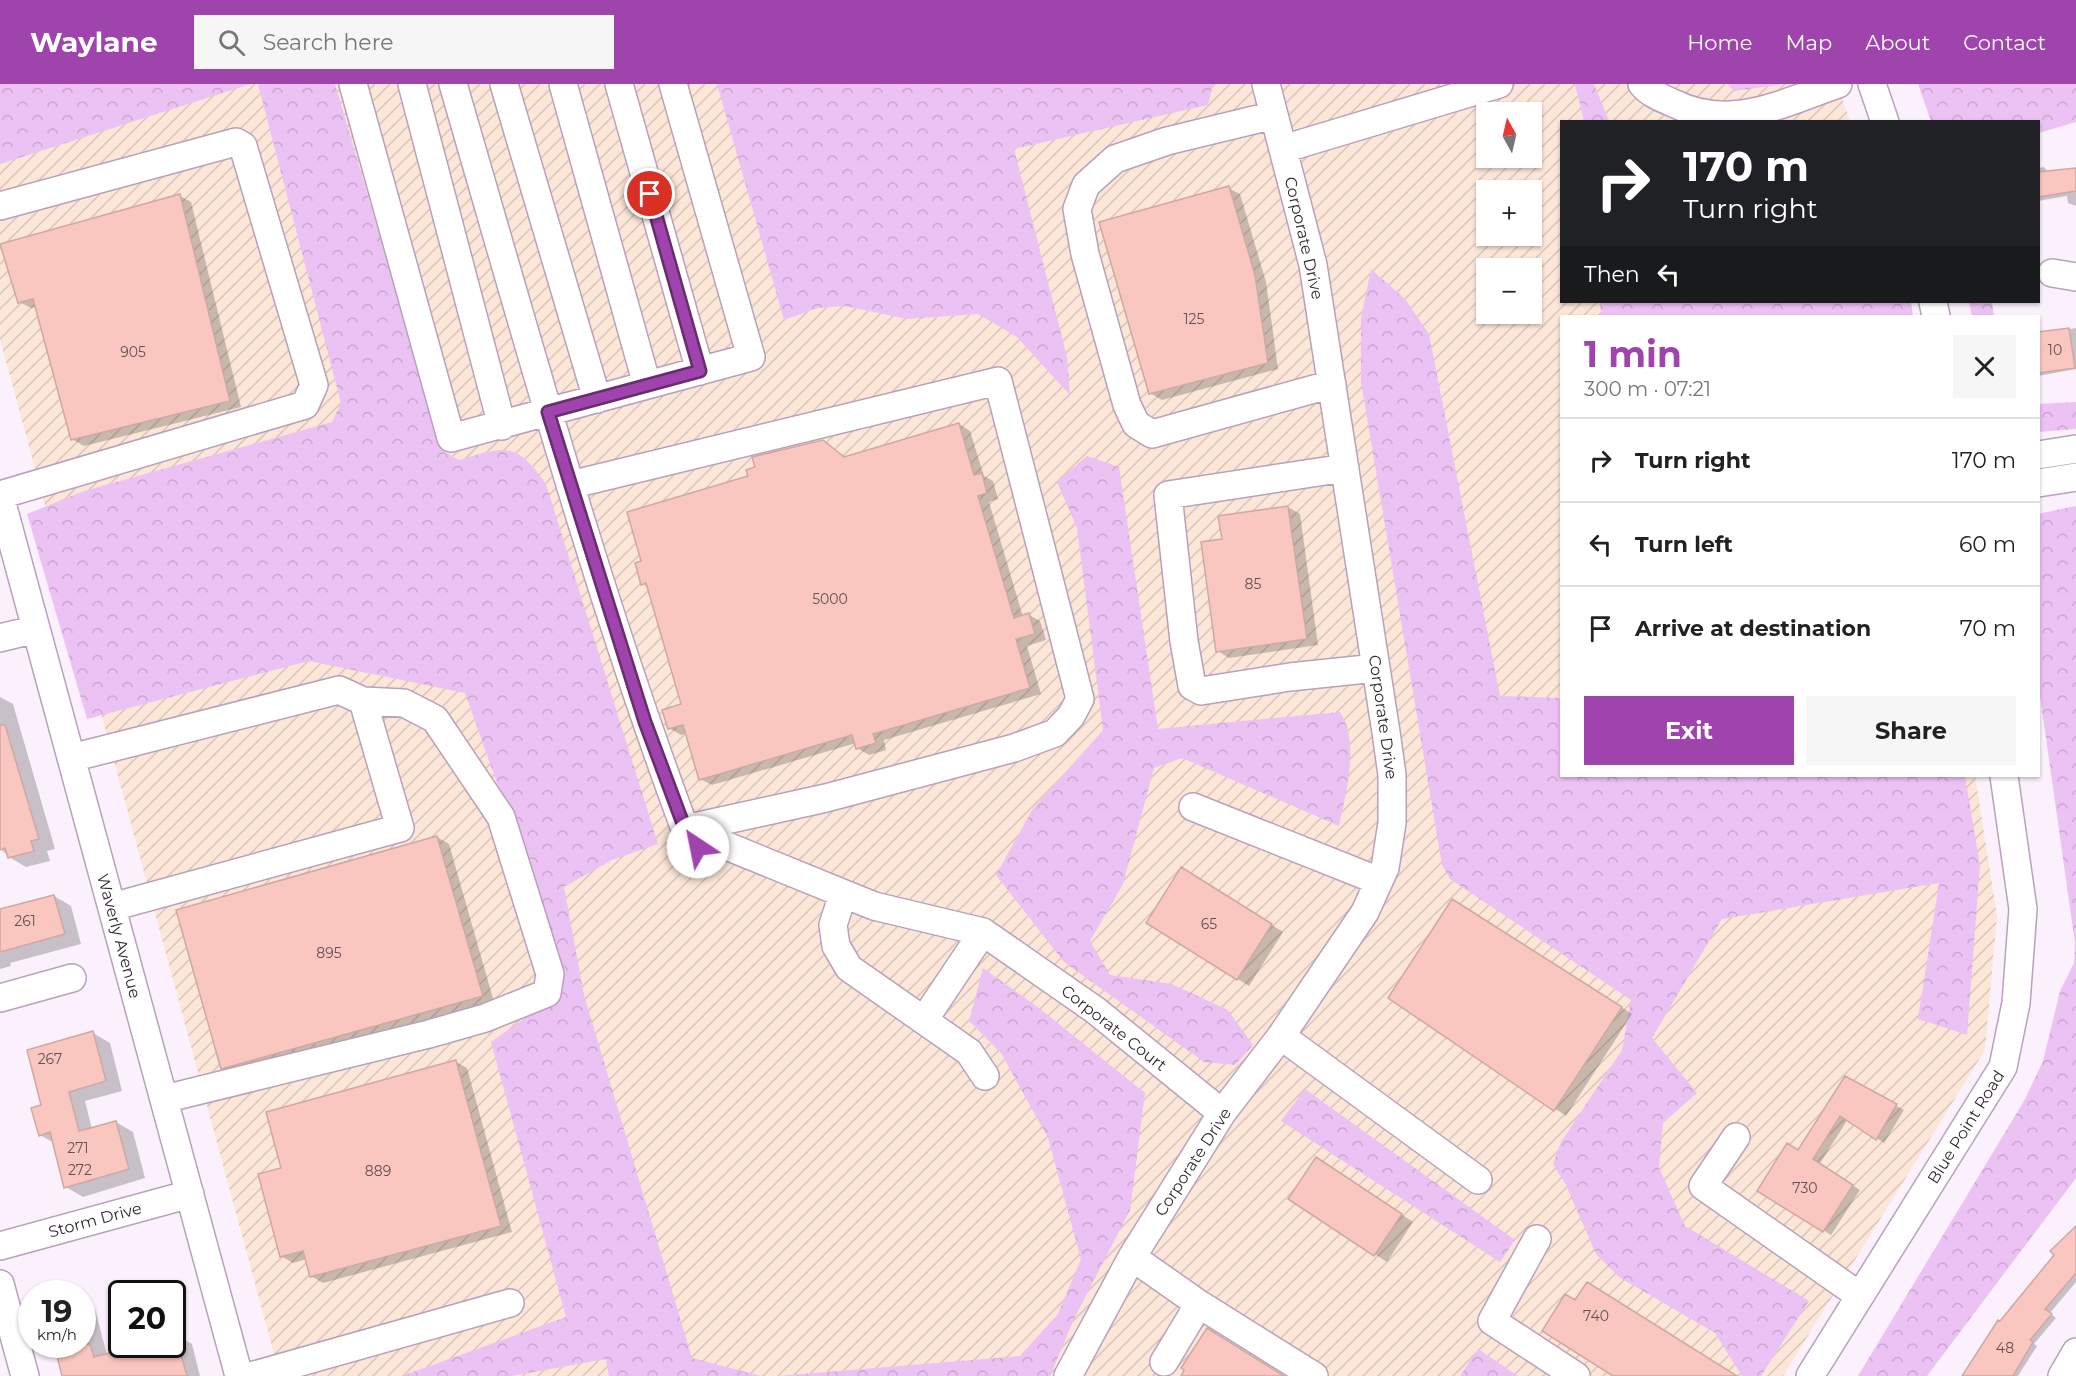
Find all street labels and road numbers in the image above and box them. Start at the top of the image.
street label: Corporate Drive [1281,175,1327,301]
street label: Corporate Drive [1365,654,1401,780]
street label: Waverly Avenue [93,872,145,1000]
street label: Corporate Court [1058,981,1171,1075]
street label: Blue Point Road [1924,1067,2008,1187]
street label: Corporate Drive [1151,1104,1235,1220]
street label: Storm Drive [46,1198,144,1242]

